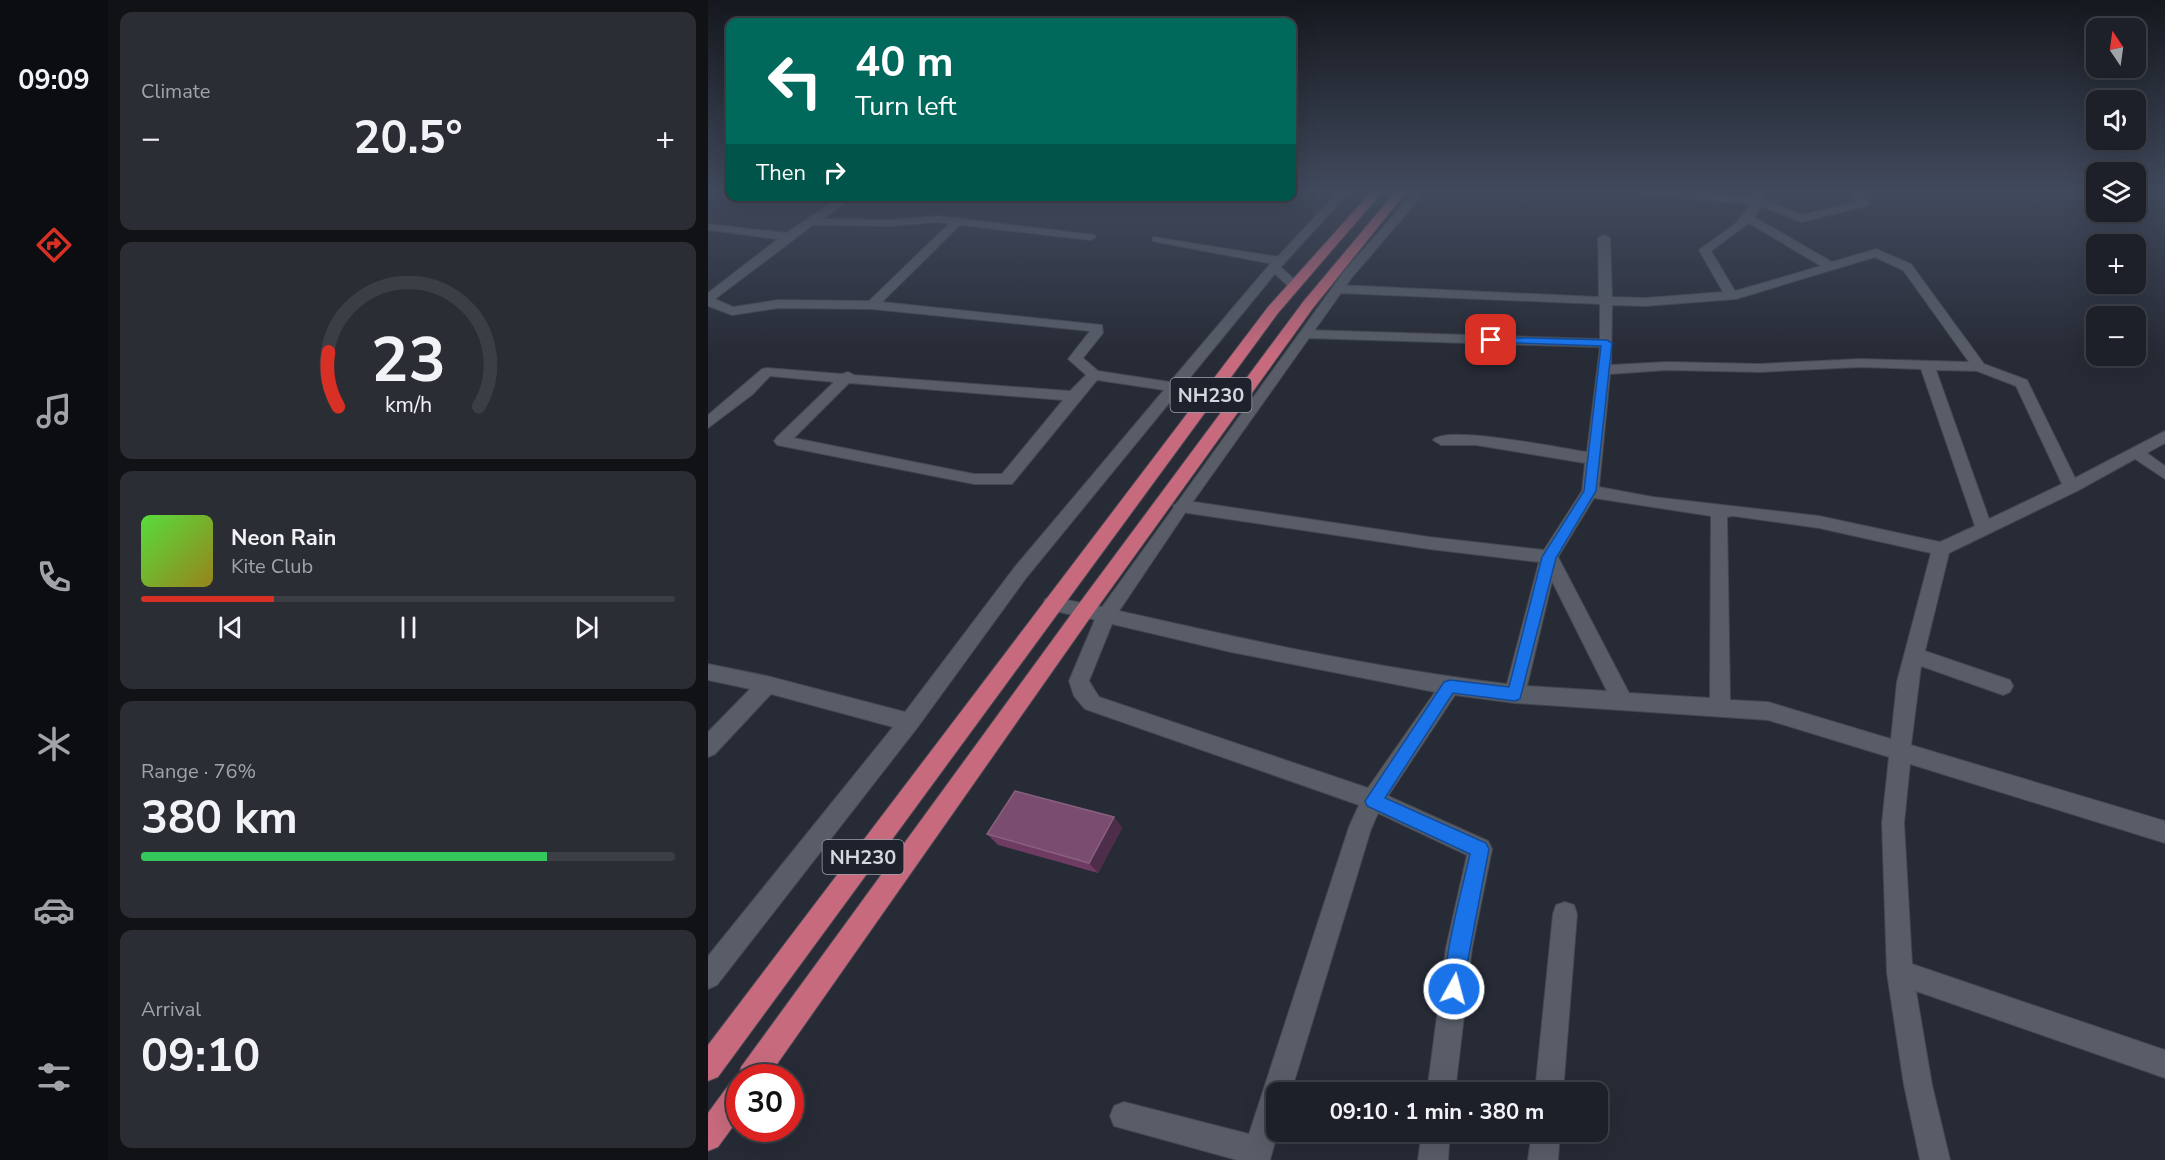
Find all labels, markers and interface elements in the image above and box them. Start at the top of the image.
north arrow [2086,18,2146,78]
map controls [2086,18,2146,366]
text: 40 m [855,34,954,91]
icon: left [756,42,834,120]
text: 09:09 [18,62,90,99]
text: Climate [141,78,210,105]
text: Turn left [855,88,956,125]
button: sound [2086,90,2146,150]
text: 20.5° [353,108,463,169]
text: − [141,116,161,161]
text: + [655,116,675,161]
icon: right [818,156,851,189]
text: Then [756,158,806,188]
button: layers [2086,162,2146,222]
icon: directions [33,224,75,266]
button: + [2086,234,2146,294]
button: − [2086,306,2146,366]
pin [1465,314,1516,365]
text: 23 [371,319,445,404]
icon: arrive [1474,323,1507,356]
road number: NH230 [1170,378,1252,412]
icon: music [33,390,75,432]
text: km/h [384,391,432,421]
text: Neon Rain [231,523,336,553]
text: Kite Club [231,553,313,580]
icon: phone [33,556,75,598]
icon: previous [214,611,247,644]
icon: pause [392,611,425,644]
icon: next [570,611,603,644]
icon: climate [33,723,75,765]
text: Range · 76% [141,758,256,785]
text: 380 km [141,788,298,849]
road number: NH230 [822,840,903,874]
icon: car [33,889,75,931]
position arrow [1422,957,1486,1021]
text: Arrival [141,996,201,1023]
text: 09:10 [141,1026,260,1087]
icon: filters [33,1056,75,1098]
speed limit sign: 30 [726,1064,804,1142]
text: 09:10 · 1 min · 380 m [1330,1097,1544,1127]

